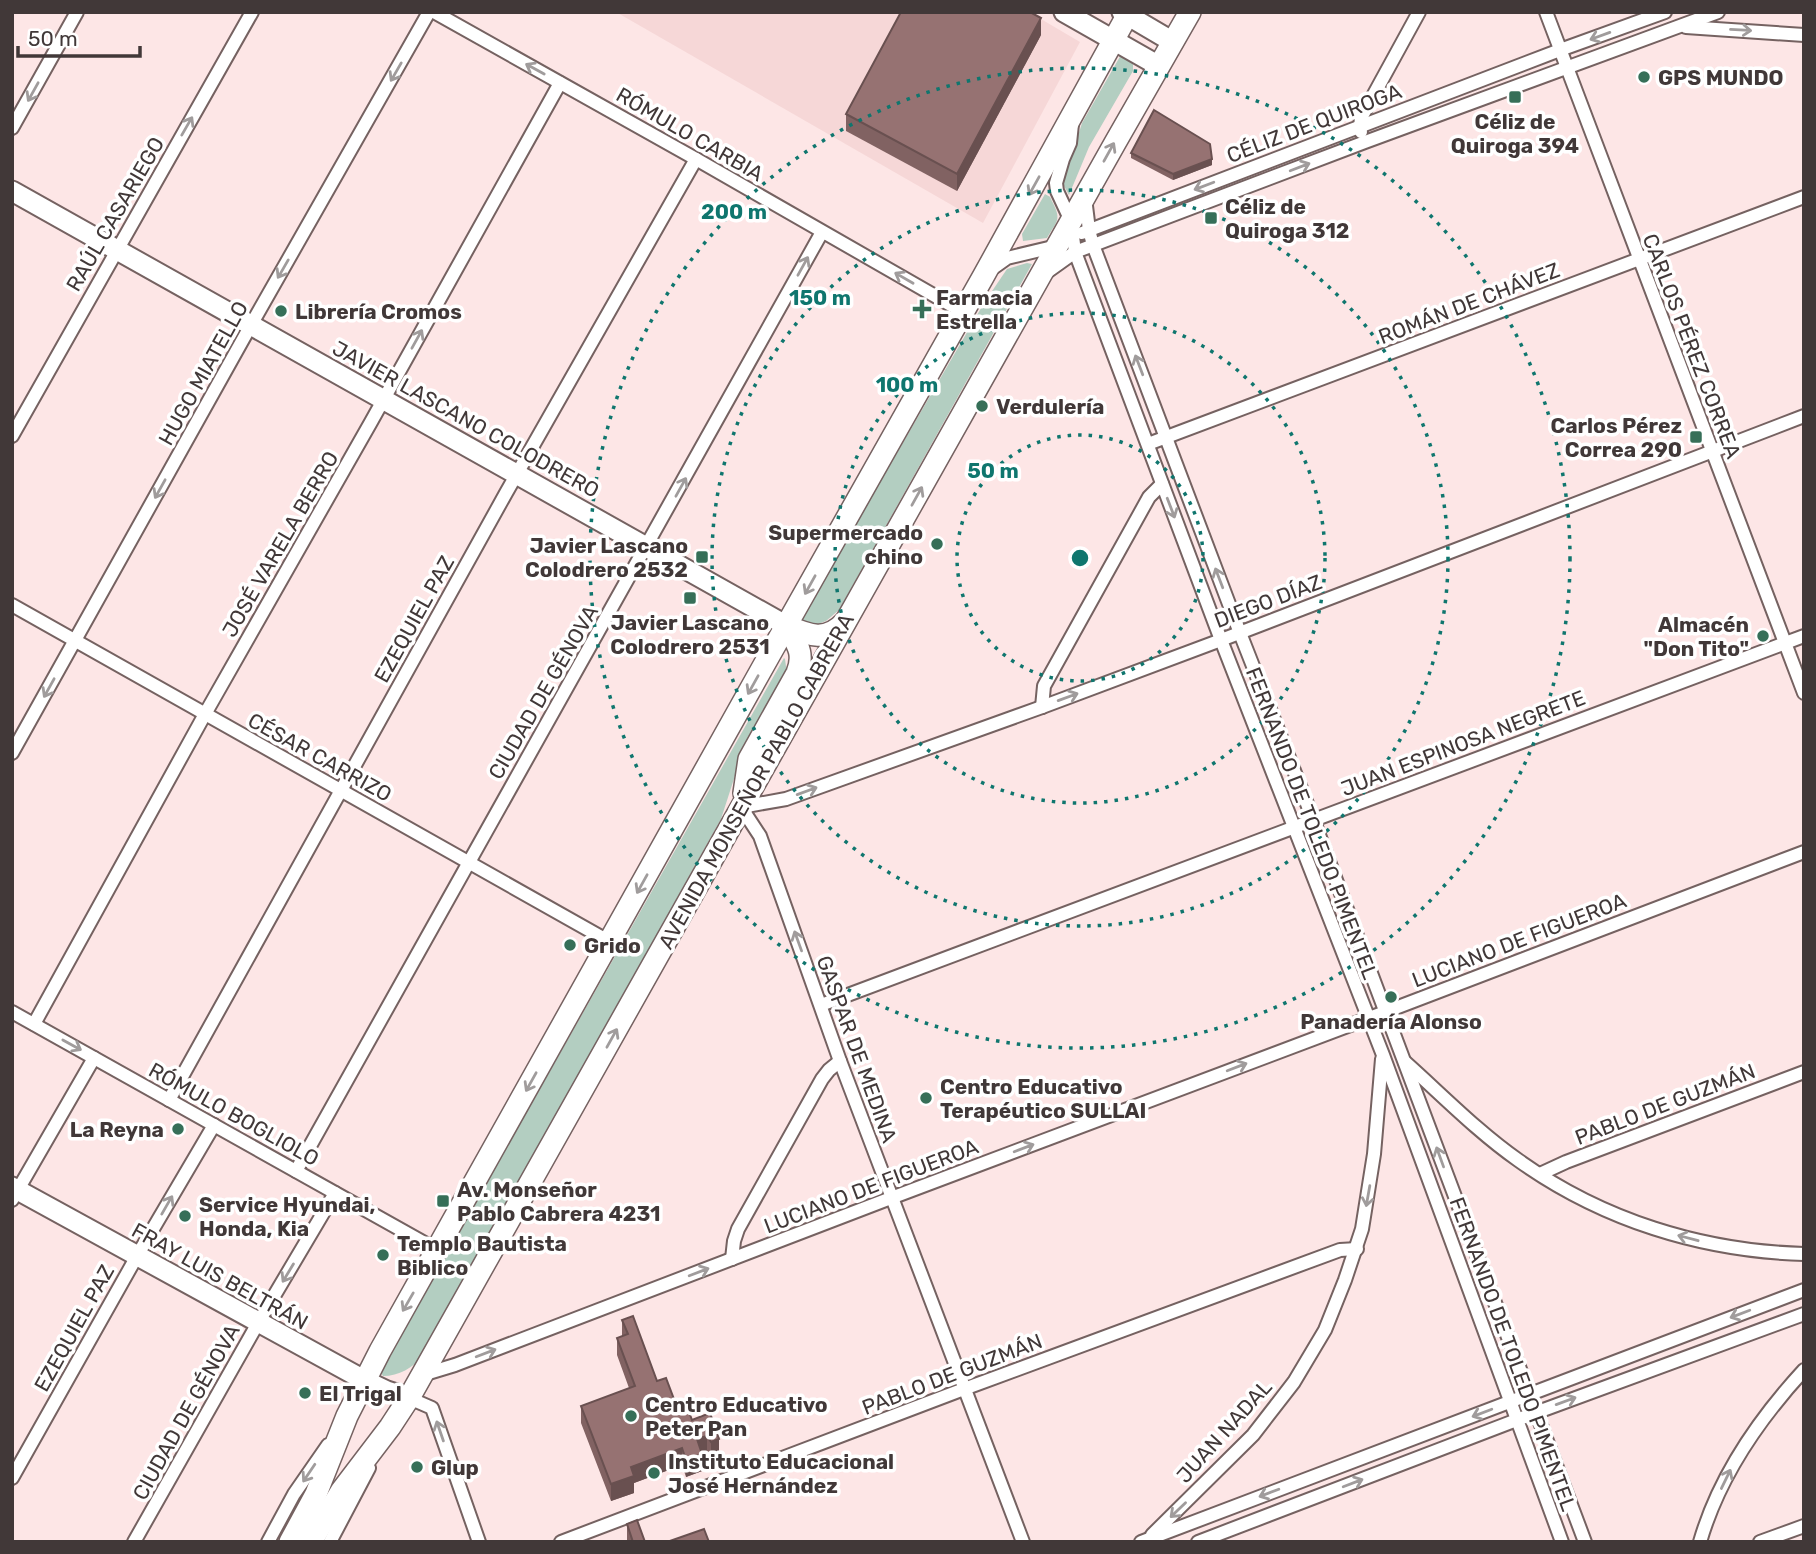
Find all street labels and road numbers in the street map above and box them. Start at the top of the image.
street label: CÉLIZ DE QUIROGA [1223,78,1405,168]
street label: RÓMULO CARBIA [612,82,768,186]
street label: RAÚL CASARIEGO [61,132,169,296]
street label: CARLOS PÉREZ CORREA [1638,230,1746,462]
street label: ROMÁN DE CHÁVEZ [1375,257,1563,349]
street label: HUGO MIATELLO [153,297,253,449]
street label: JAVIER LASCANO COLODRERO [328,335,604,503]
street label: JOSÉ VARELA BERRO [217,447,343,641]
street label: EZEQUIEL PAZ [369,551,459,687]
street label: DIEGO DÍAZ [1211,569,1325,633]
street label: CIUDAD DE GÉNOVA [483,600,603,784]
street label: AVENIDA MONSEÑOR PABLO CABRERA [653,609,859,953]
street label: FERNANDO DE TOLEDO PIMENTEL [1241,664,1383,983]
street label: JUAN ESPINOSA NEGRETE [1337,685,1589,801]
street label: CÉSAR CARRIZO [244,707,396,807]
street label: LUCIANO DE FIGUEROA [1408,888,1630,992]
street label: GASPAR DE MEDINA [812,952,902,1146]
street label: RÓMULO BOGLIOLO [145,1057,323,1171]
street label: PABLO DE GUZMÁN [1571,1058,1759,1150]
street label: LUCIANO DE FIGUEROA [760,1134,982,1238]
street label: FERNANDO DE TOLEDO PIMENTEL [1444,1194,1582,1514]
street label: FRAY LUIS BELTRÁN [128,1217,312,1335]
street label: EZEQUIEL PAZ [29,1260,119,1396]
street label: CIUDAD DE GÉNOVA [127,1320,245,1504]
street label: PABLO DE GUZMÁN [858,1328,1046,1420]
street label: JUAN NADAL [1171,1374,1277,1488]

